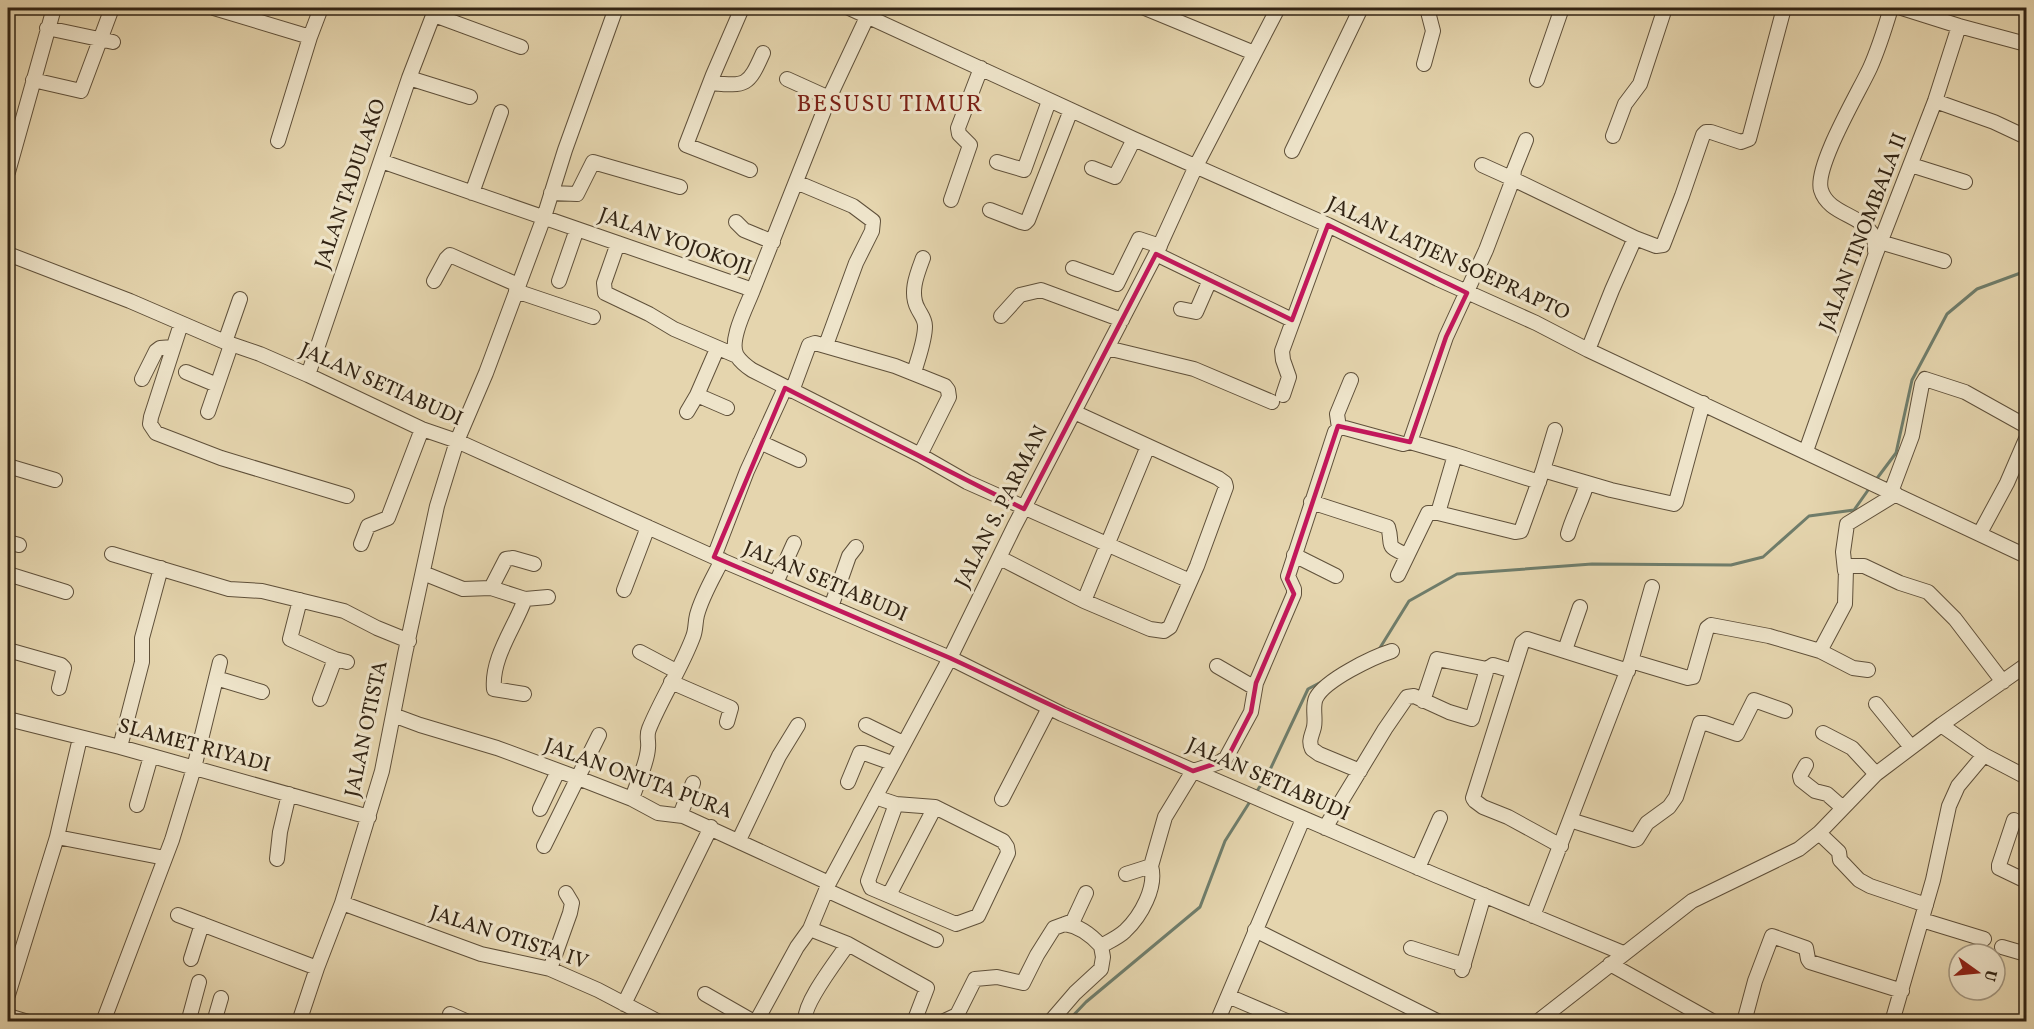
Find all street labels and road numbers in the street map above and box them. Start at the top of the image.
street label: JALAN TADULAKO [308,95,394,273]
street label: JALAN TINOMBALA II [1813,129,1915,335]
street label: JALAN LATJEN SOEPRAPTO [1322,190,1574,328]
street label: JALAN YOJOKOJI [595,201,755,283]
street label: JALAN SETIABUDI [295,336,467,434]
street label: JALAN S. PARMAN [948,421,1056,593]
street label: JALAN SETIABUDI [738,534,912,630]
street label: JALAN OTISTA [338,658,396,800]
street label: SLAMET RIYADI [114,712,274,780]
street label: JALAN ONUTA PURA [540,731,736,827]
street label: JALAN SETIABUDI [1182,731,1354,829]
street label: JALAN OTISTA IV [426,899,592,977]

